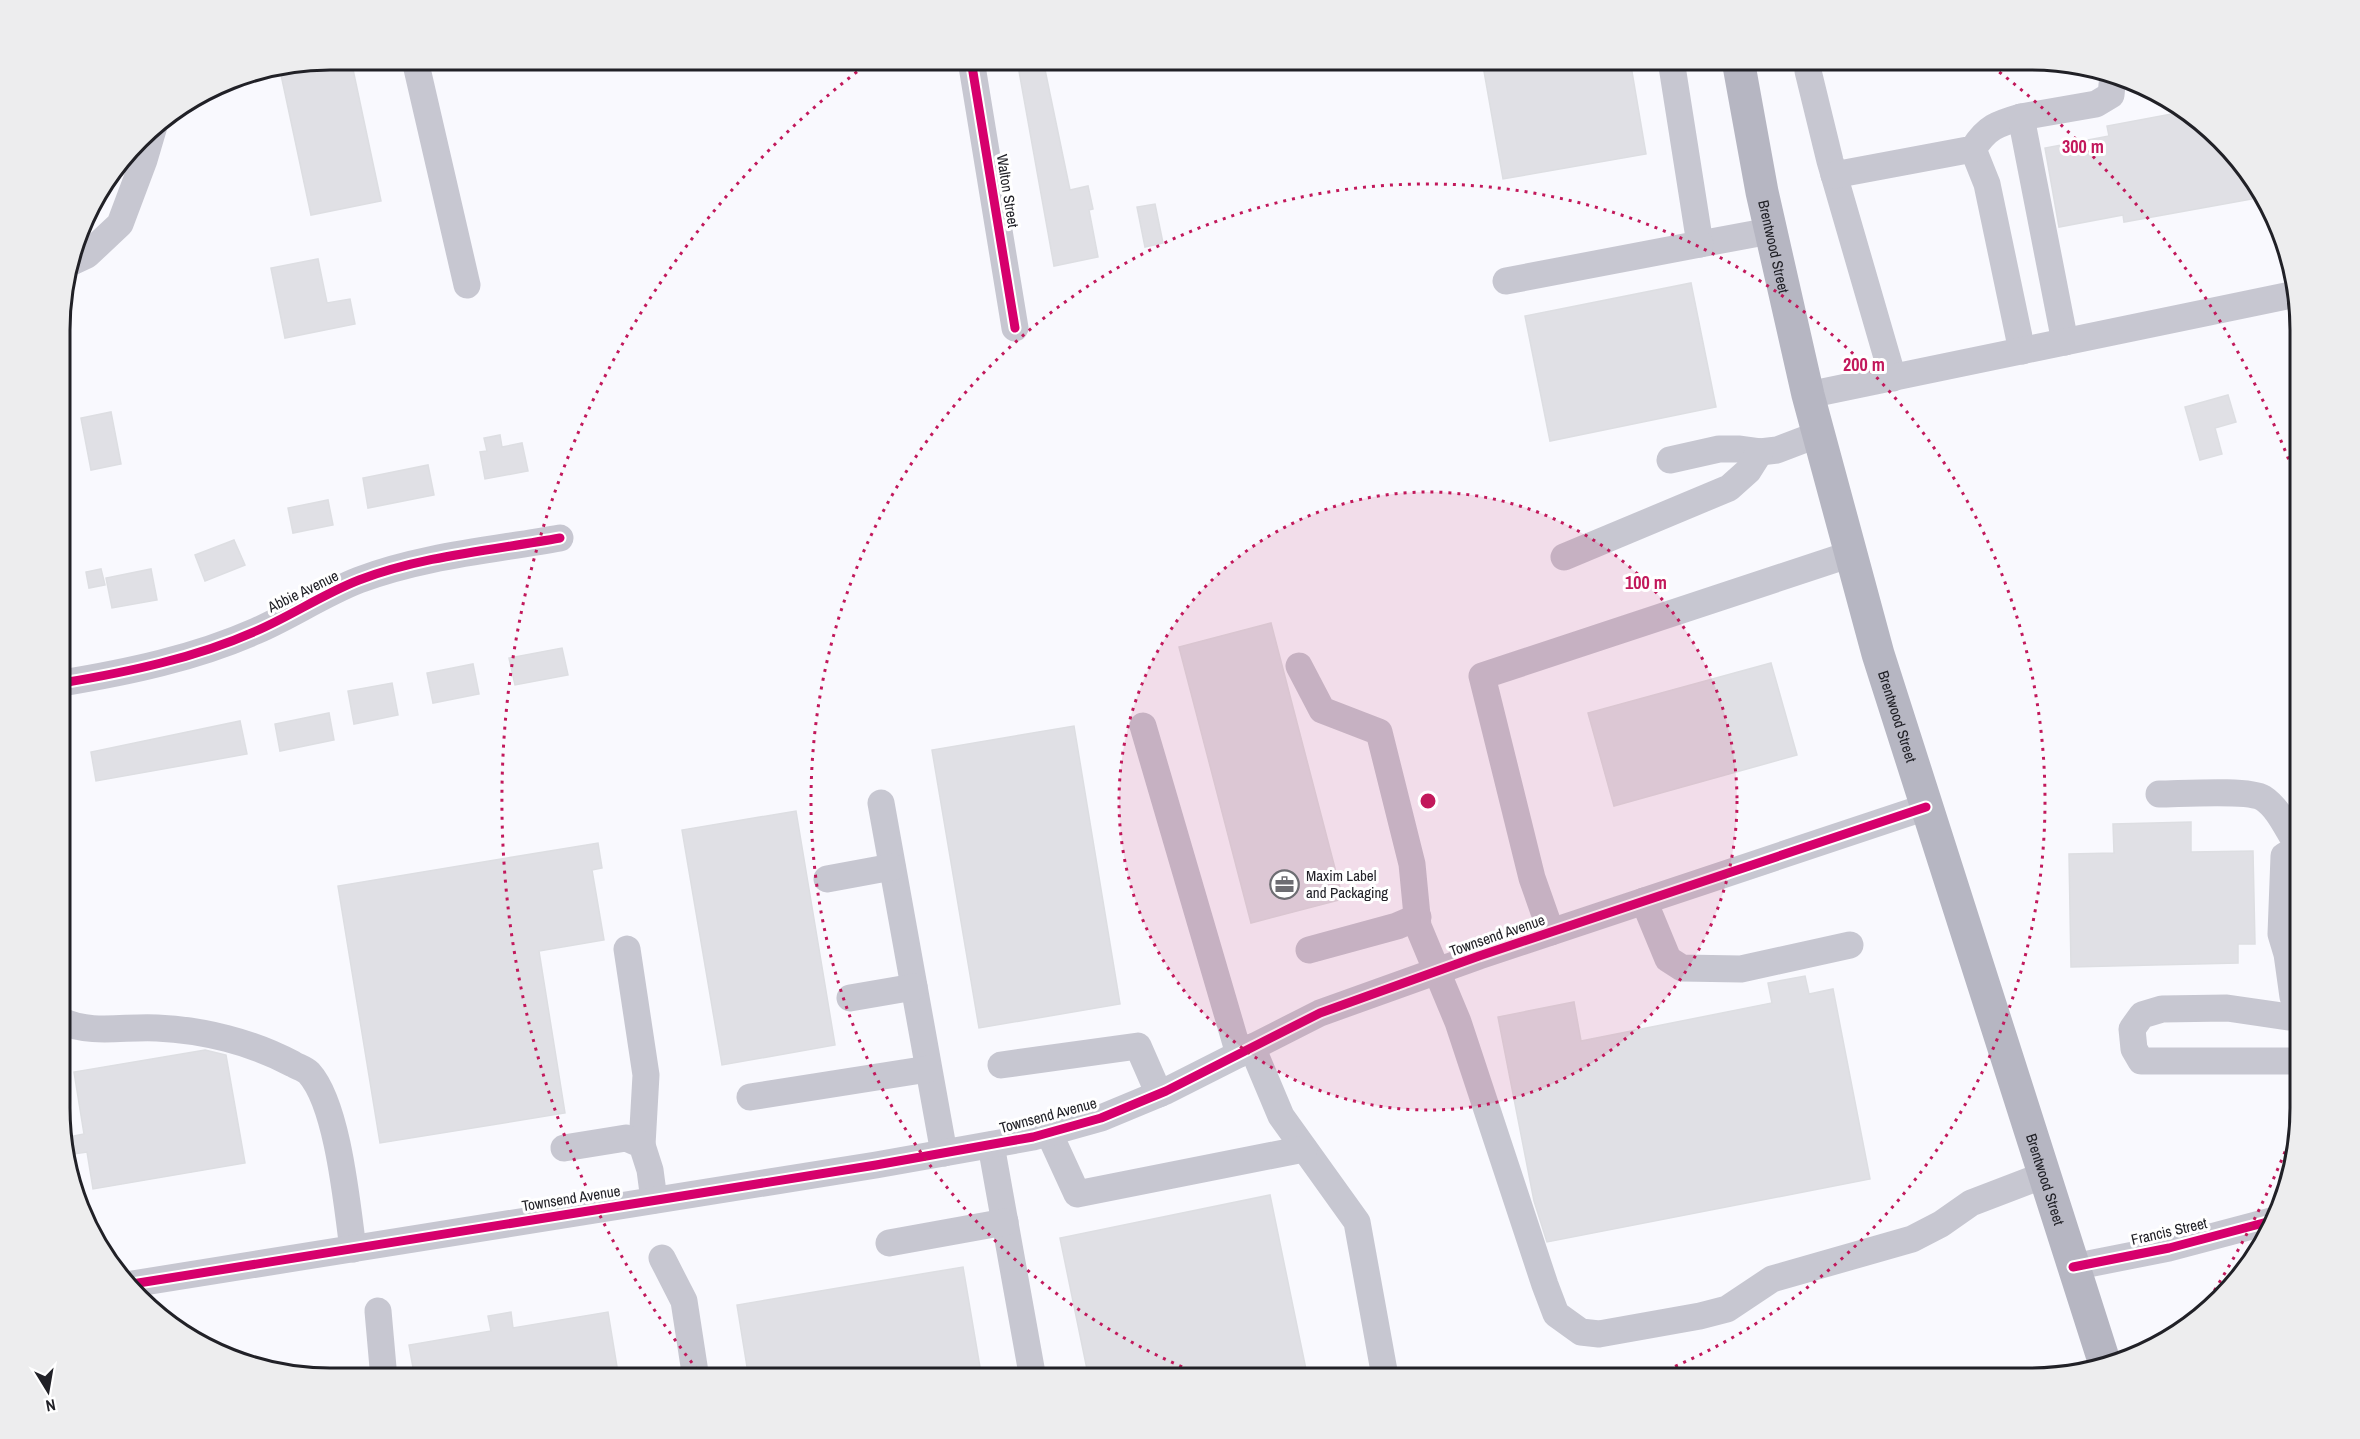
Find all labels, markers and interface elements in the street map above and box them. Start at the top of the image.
text: 300 m [2062,134,2104,159]
street label: Walton Street [992,153,1024,230]
street label: Brentwood Street [1754,198,1795,296]
text: 200 m [1843,352,1885,377]
street label: Abbie Avenue [263,565,342,618]
text: 100 m [1625,570,1667,595]
street label: Brentwood Street [1873,668,1923,765]
centre of rings [1418,791,1438,811]
place label: Maxim Label and Packaging [1306,865,1388,903]
office icon: Maxim Label and Packaging [1269,868,1301,900]
street label: Townsend Avenue [1446,909,1548,961]
street label: Townsend Avenue [997,1092,1099,1138]
street label: Brentwood Street [2021,1131,2071,1228]
street label: Townsend Avenue [520,1180,622,1216]
street label: Francis Street [2129,1212,2210,1250]
north arrow [18,1361,78,1421]
text: N [44,1394,58,1417]

